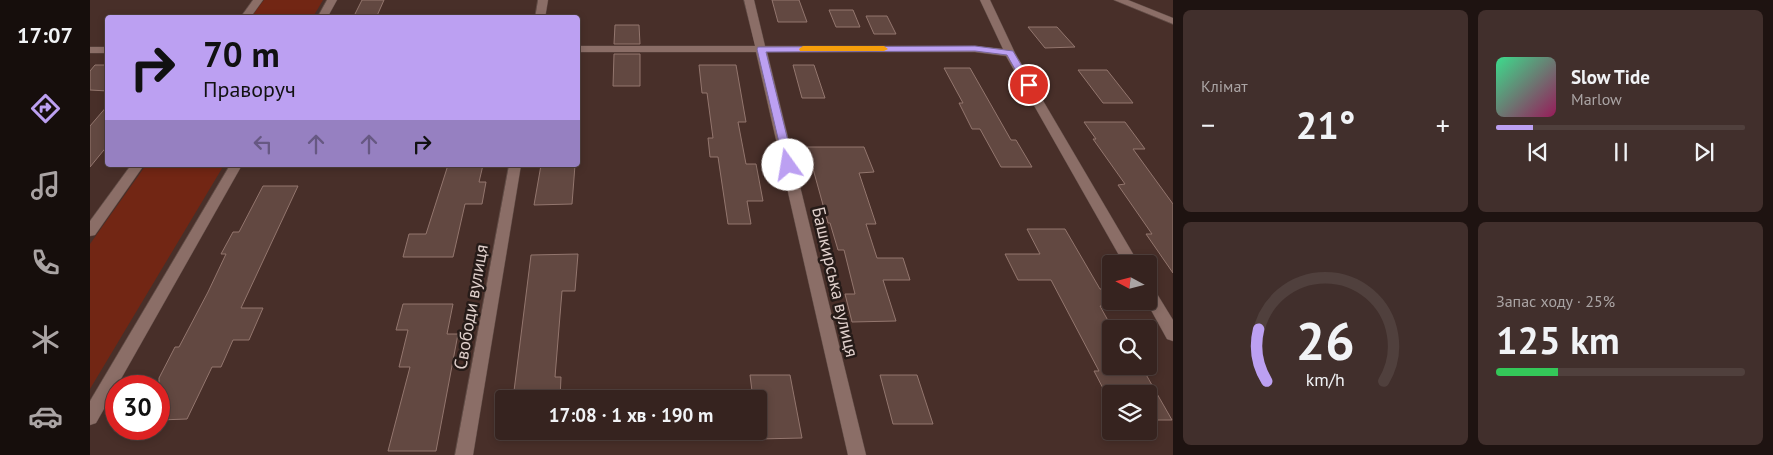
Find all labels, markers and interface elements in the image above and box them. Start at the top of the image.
text: 17:07 [17,21,73,49]
text: 70 m [203,31,280,77]
icon: right [120,35,185,100]
pin [1008,64,1050,106]
text: Slow Tide [1571,65,1650,89]
icon: arrive [1015,71,1043,99]
text: Праворуч [203,75,296,103]
text: Клімат [1201,76,1248,96]
text: Marlow [1571,89,1622,109]
icon: directions [28,91,63,126]
text: 21° [1296,100,1355,149]
text: − [1201,106,1215,143]
text: + [1436,106,1450,143]
icon: left [249,130,277,158]
icon: ahead [302,130,330,158]
icon: ahead [355,130,383,158]
icon: right [408,130,436,158]
position arrow [761,138,813,190]
icon: previous [1524,138,1552,166]
icon: pause [1607,138,1635,166]
icon: next [1690,138,1718,166]
icon: music [28,168,63,203]
street label: Башкирська вулиця [807,205,864,359]
street label: Свободи вулиця [448,242,493,371]
icon: phone [28,245,63,280]
north arrow [1102,255,1158,310]
map controls [1102,255,1157,440]
text: Запас ходу · 25% [1496,291,1615,311]
text: 26 [1296,307,1355,374]
text: 125 km [1496,315,1620,364]
button: search [1102,320,1157,375]
icon: climate [28,322,63,357]
text: km/h [1306,368,1345,391]
speed limit sign: 30 [105,375,170,440]
button: layers [1102,385,1157,440]
icon: car [28,399,63,434]
text: 17:08 · 1 хв · 190 m [549,403,713,427]

